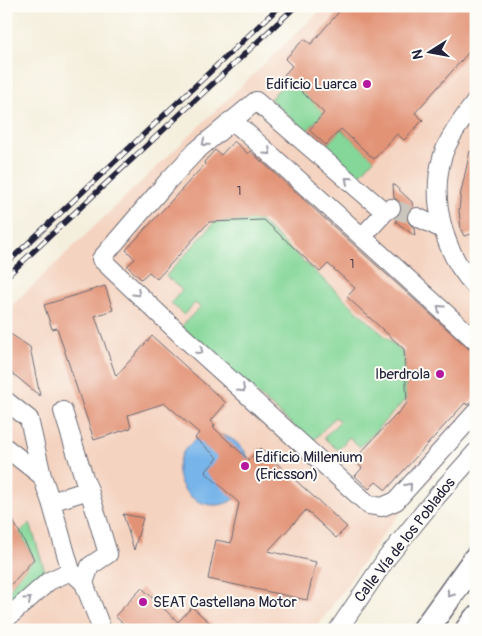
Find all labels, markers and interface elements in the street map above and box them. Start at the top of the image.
north arrow [404,28,454,78]
text: N [408,48,427,61]
place label: Edificio Luarca [266,75,357,94]
marker: Edificio Luarca [361,78,373,90]
one-way arrow [202,138,211,146]
one-way arrow [262,147,271,156]
one-way arrow [345,177,354,186]
house number: 1 [237,184,241,199]
house number: 1 [350,257,354,272]
one-way arrow [131,287,140,296]
one-way arrow [436,305,445,314]
one-way arrow [194,345,203,354]
place label: Iberdrola [375,365,430,384]
marker: Iberdrola [434,368,446,380]
one-way arrow [237,383,246,392]
place label: Edificio Millenium (Ericsson) [255,448,362,484]
marker: Edificio Millenium (Ericsson) [239,460,251,472]
street label: Calle Vía de los Poblados [350,474,460,606]
one-way arrow [403,482,412,491]
one-way arrow [447,589,456,598]
place label: SEAT Castellana Motor [153,593,297,612]
marker: SEAT Castellana Motor [137,596,149,608]
one-way arrow [22,597,31,606]

